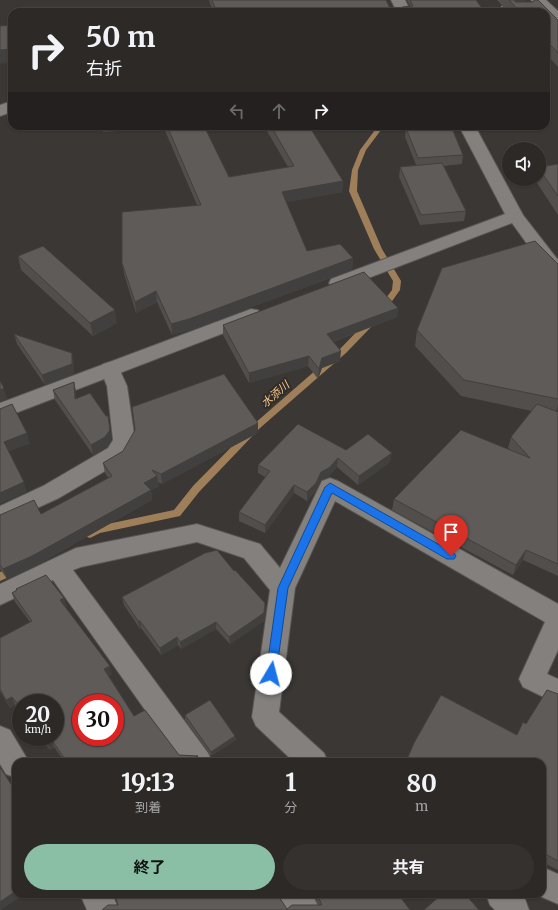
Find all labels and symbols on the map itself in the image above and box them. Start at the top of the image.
water label: 水添川 [258,377,293,410]
pin [434,515,468,556]
position arrow [250,653,292,695]
speed limit sign: 30 [72,694,124,746]

